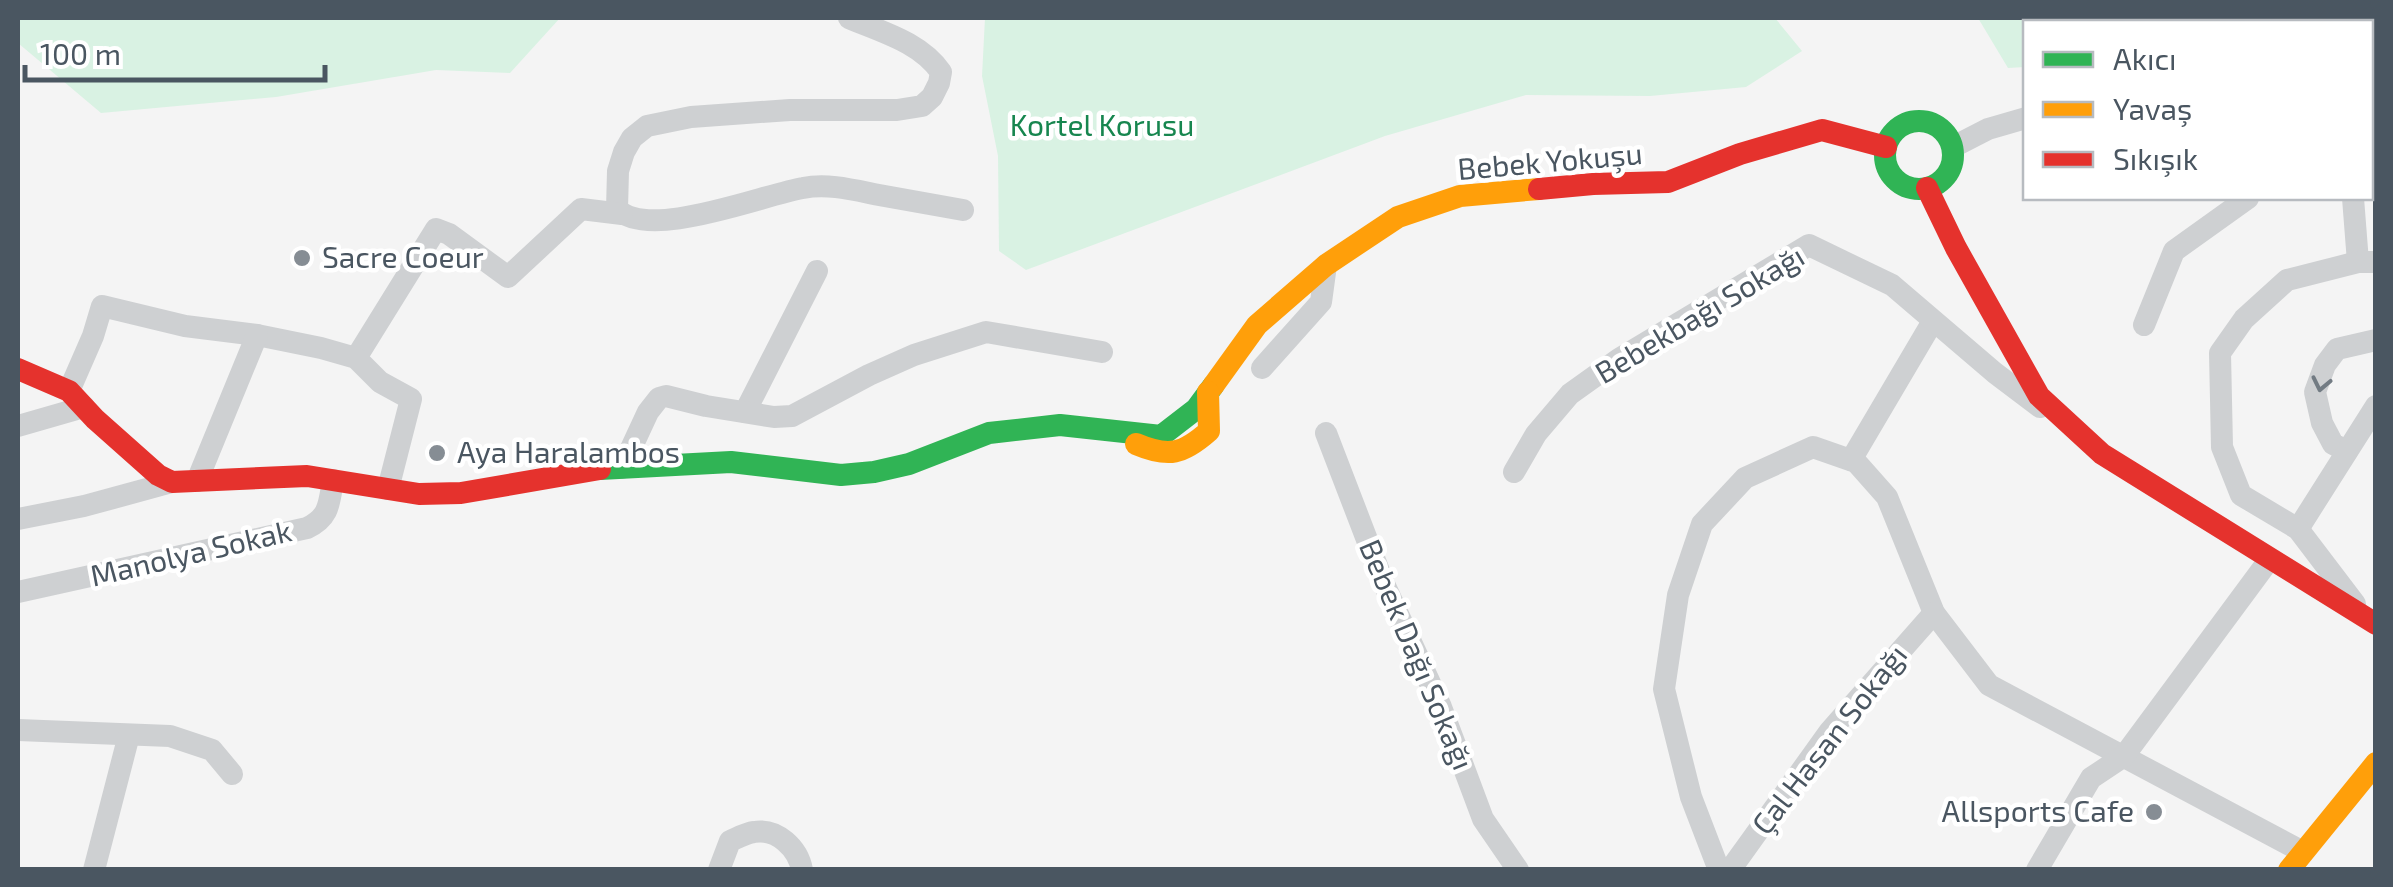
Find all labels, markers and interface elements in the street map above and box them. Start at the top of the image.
scale bar [25,20,325,82]
legend [2023,20,2373,200]
text: 100 m [40,35,121,71]
text: Akıcı [2113,40,2177,76]
text: Yavaş [2113,90,2192,127]
park label: Kortel Korusu [1010,106,1194,142]
street label: Bebek Yokuşu [1456,134,1644,187]
text: Sıkışık [2113,140,2198,177]
street label: Bebekbağı Sokağı [1588,237,1810,390]
place label: Sacre Coeur [322,238,484,274]
marker: Sacre Coeur [291,247,313,269]
one-way arrow [2311,376,2332,393]
place label: Aya Haralambos [457,433,680,469]
marker: Aya Haralambos [426,442,448,464]
street label: Manolya Sokak [86,511,295,593]
street label: Bebek Dağı Sokağı [1353,534,1483,775]
street label: Çal Hasan Sokağı [1743,637,1914,841]
place label: Allsports Cafe [1942,792,2134,828]
marker: Allsports Cafe [2143,801,2165,823]

